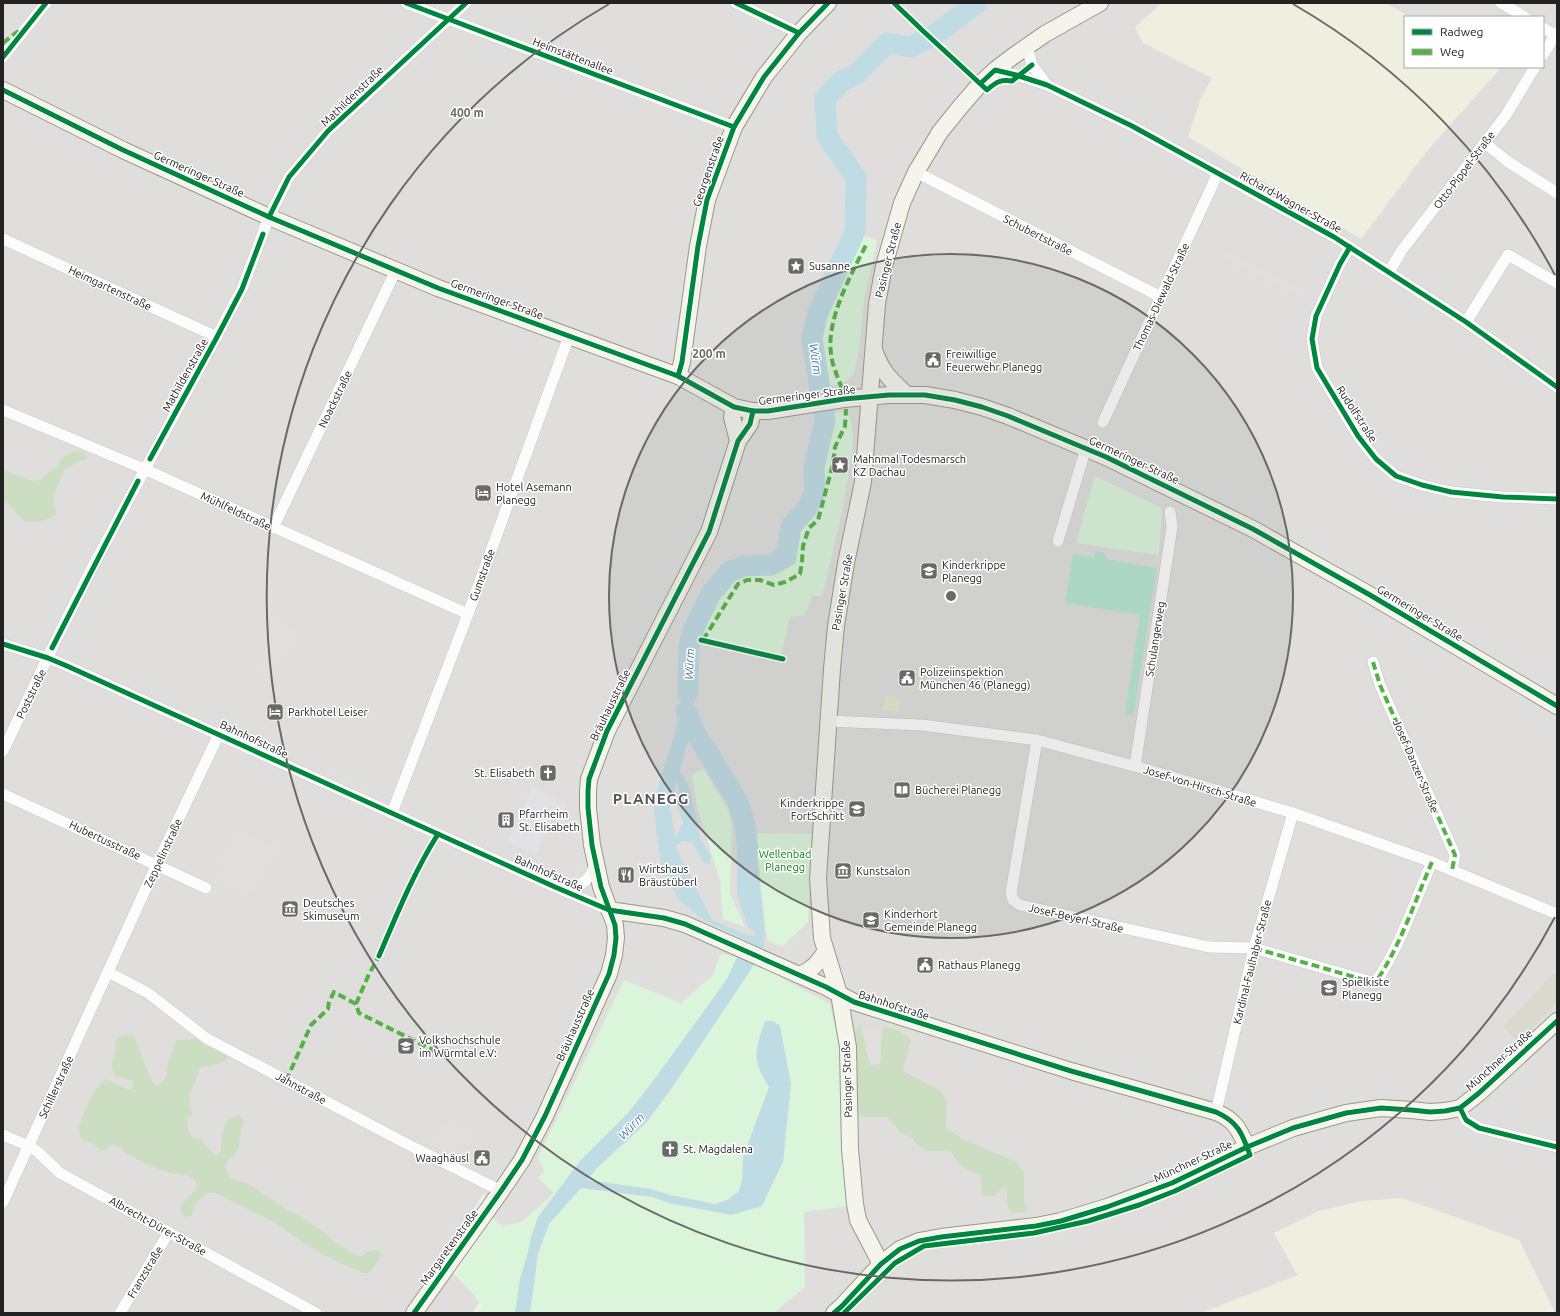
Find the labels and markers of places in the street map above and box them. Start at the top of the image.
place icon: Susanne [786,256,806,276]
place label: Susanne [809,260,850,272]
place label: Freiwillige Feuerwehr Planegg [946,348,1042,373]
public building icon: Freiwillige Feuerwehr Planegg [923,350,943,370]
place label: Mahnmal Todesmarsch KZ Dachau [853,453,966,478]
place icon: Mahnmal Todesmarsch KZ Dachau [830,455,850,475]
place label: Hotel Asemann Planegg [496,481,572,506]
hotel icon: Hotel Asemann Planegg [473,483,493,503]
place label: Kinderkrippe Planegg [942,559,1006,584]
school or university icon: Kinderkrippe Planegg [919,561,939,581]
centre of rings [944,589,958,603]
place label: Polizeiinspektion München 46 (Planegg) [920,666,1030,692]
public building icon: Polizeiinspektion München 46 (Planegg) [897,668,917,688]
hotel icon: Parkhotel Leiser [265,702,285,722]
place label: Parkhotel Leiser [288,706,369,718]
church icon: St. Elisabeth [538,763,558,783]
place label: St. Elisabeth [474,767,535,779]
library icon: Bücherei Planegg [892,780,912,800]
place label: Bücherei Planegg [915,784,1001,796]
place label: Kinderkrippe FortSchritt [780,797,845,822]
school or university icon: Kinderkrippe FortSchritt [847,799,867,819]
place label: Pfarrheim St. Elisabeth [519,808,580,833]
building icon: Pfarrheim St. Elisabeth [496,810,516,830]
museum icon: Kunstsalon [833,861,853,881]
place label: Wirtshaus Bräustüberl [639,863,697,888]
restaurant icon: Wirtshaus Bräustüberl [616,865,636,885]
place label: Kunstsalon [856,865,910,877]
place label: Deutsches Skimuseum [303,897,359,922]
museum icon: Deutsches Skimuseum [280,899,300,919]
place label: Kinderhort Gemeinde Planegg [884,908,977,933]
school or university icon: Kinderhort Gemeinde Planegg [861,910,881,930]
public building icon: Rathaus Planegg [915,955,935,975]
place label: Rathaus Planegg [938,959,1020,971]
place label: Spielkiste Planegg [1342,976,1389,1001]
school or university icon: Spielkiste Planegg [1319,978,1339,998]
place label: Volkshochschule im Würmtal e.V: [419,1034,501,1059]
school or university icon: Volkshochschule im Würmtal e.V: [396,1036,416,1056]
church icon: St. Magdalena [660,1139,680,1159]
place label: St. Magdalena [683,1143,753,1155]
public building icon: Waaghäusl [472,1148,492,1168]
place label: Waaghäusl [416,1152,469,1164]

